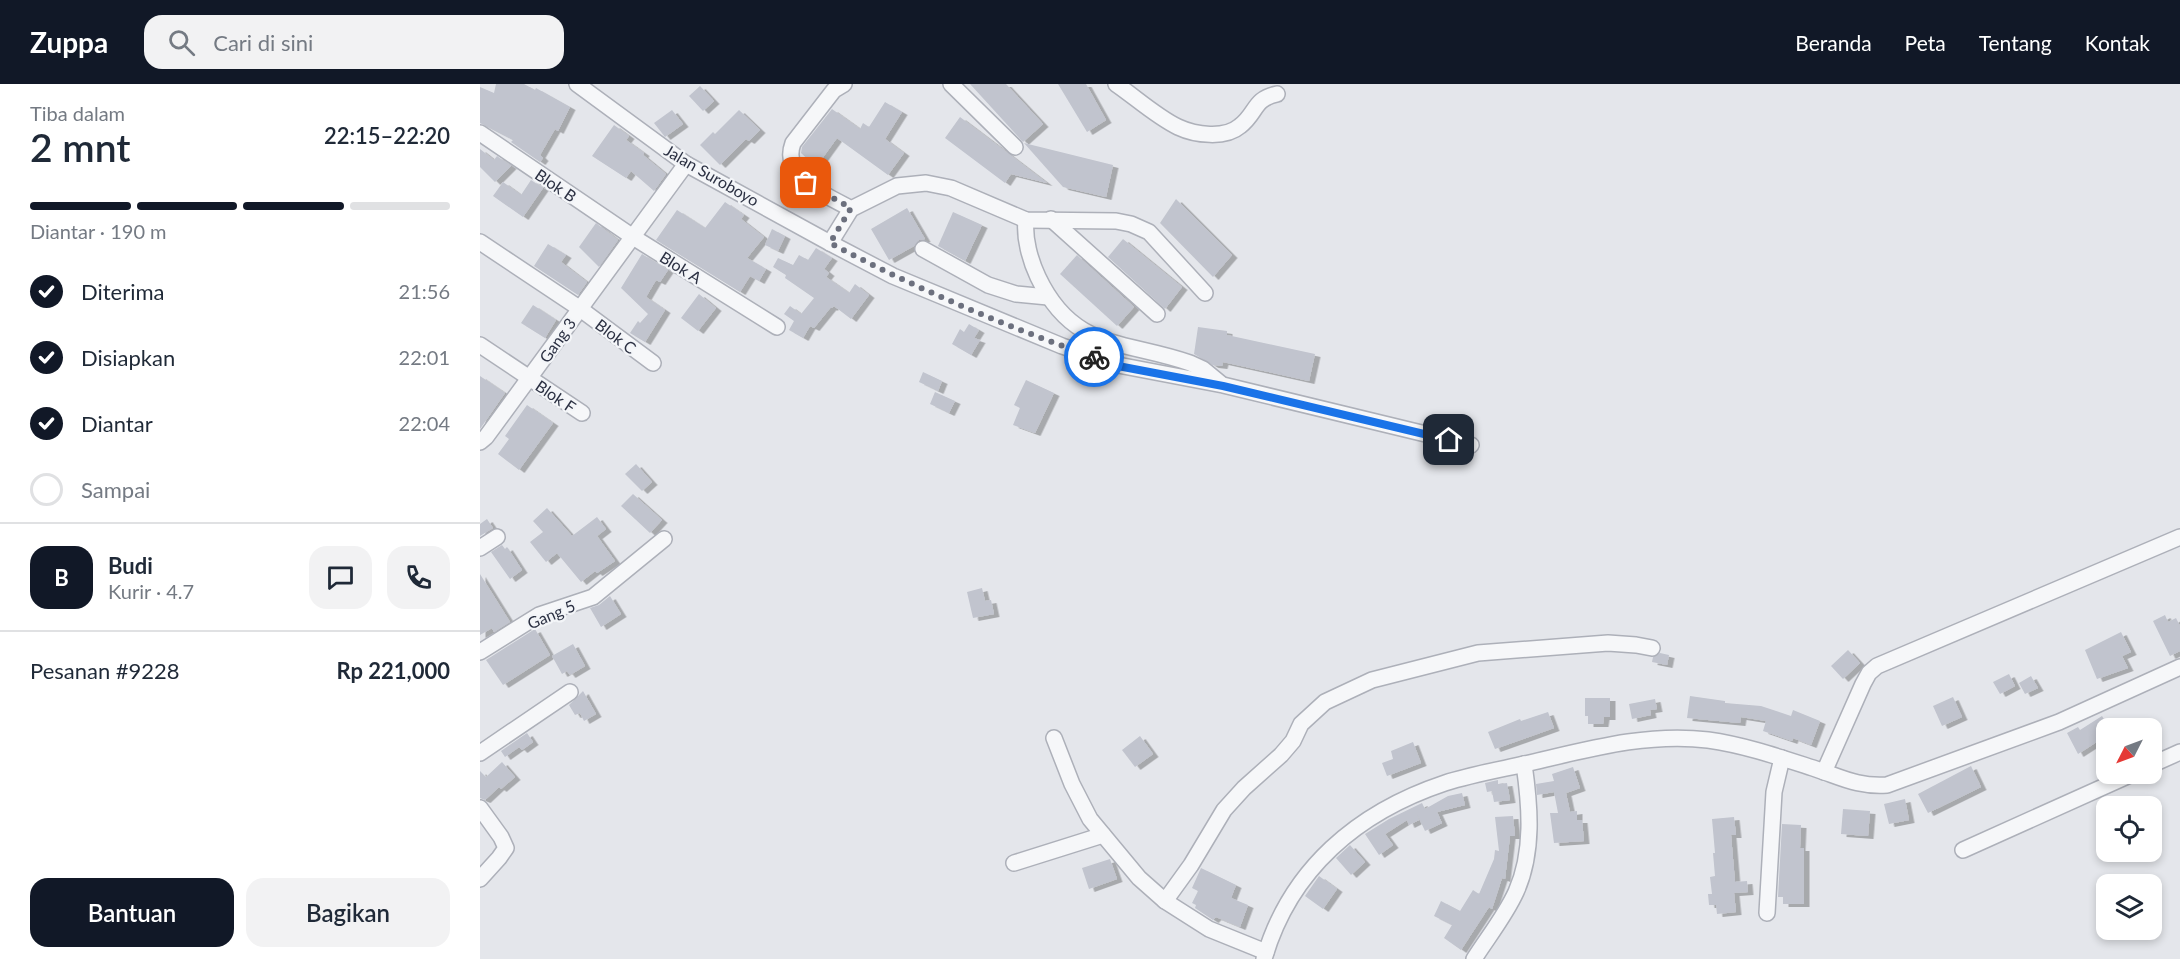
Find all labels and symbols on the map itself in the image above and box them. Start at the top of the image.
street label: Jalan Suroboyo [661,140,763,210]
pin [780,157,831,208]
street label: Blok B [532,164,580,206]
street label: Blok A [657,247,705,287]
street label: Gang 3 [535,314,579,366]
street label: Blok C [592,315,640,358]
courier [1064,327,1124,387]
street label: Blok F [532,376,580,416]
pin [1423,414,1474,465]
street label: Gang 5 [524,595,578,633]
north arrow [2096,718,2162,784]

